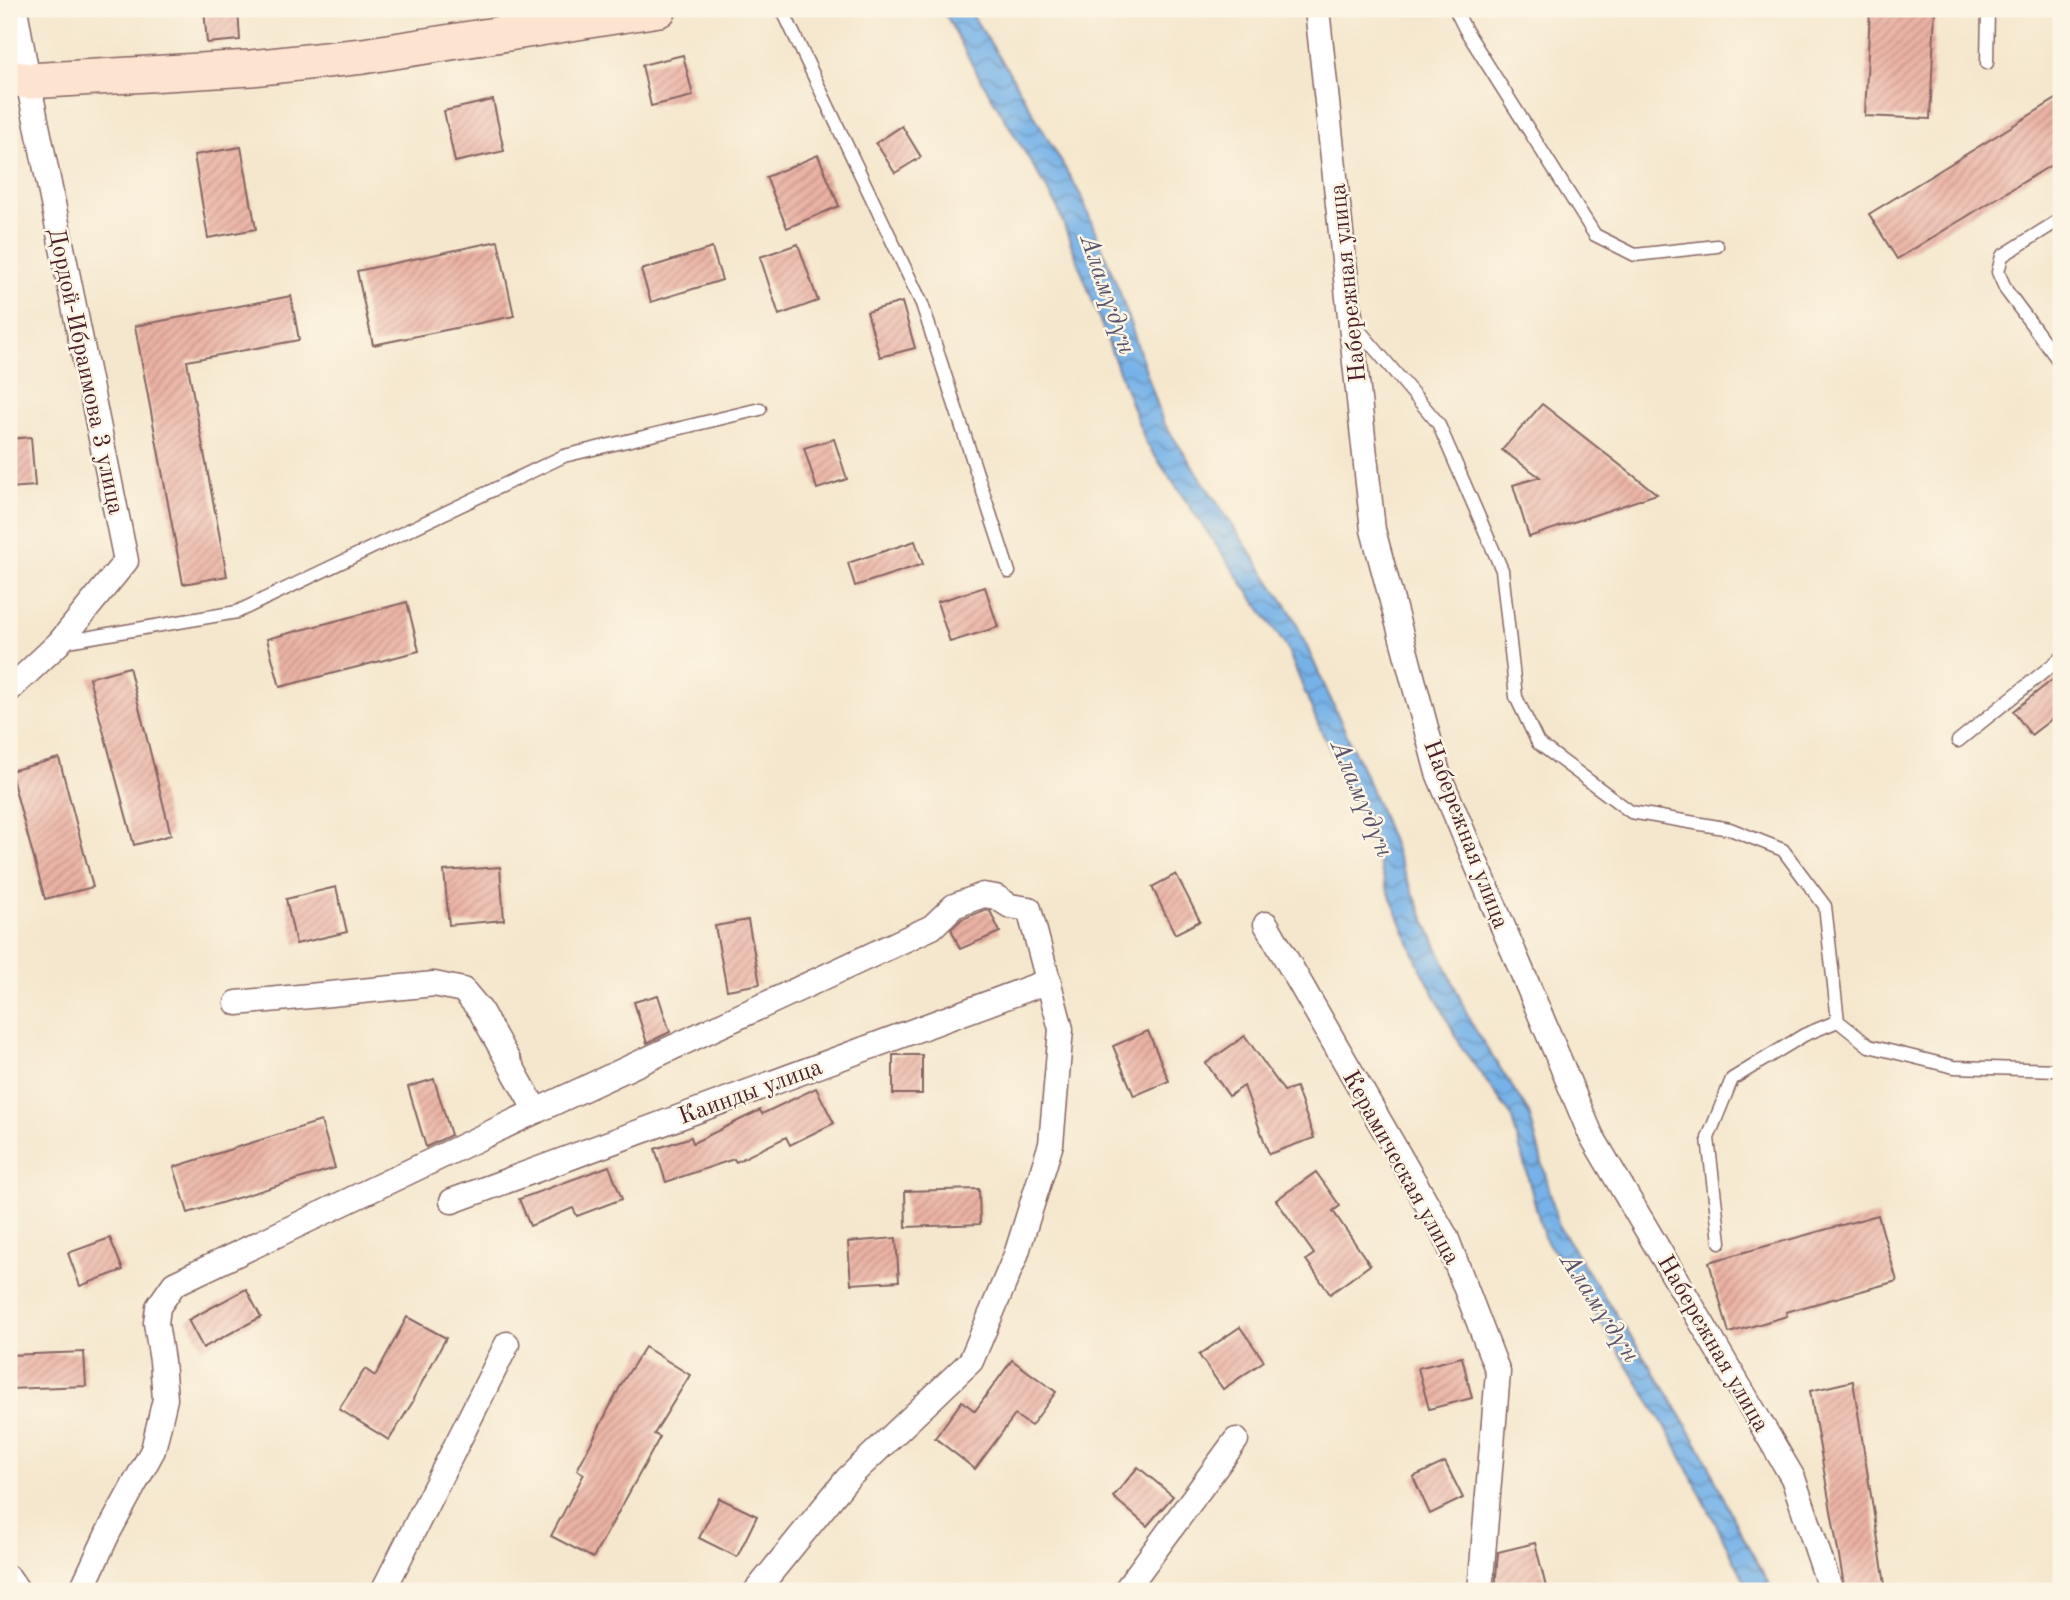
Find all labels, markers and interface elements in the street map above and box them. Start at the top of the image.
street label: Набережная улица [1327,182,1371,384]
street label: Дордой-Ибраимова 3 улица [43,226,127,517]
water label: Аламүдүн [1074,230,1140,358]
water label: Аламүдүн [1324,735,1398,861]
street label: Набережная улица [1418,737,1512,933]
street label: Каинды улица [676,1056,826,1130]
street label: Керамическая улица [1337,1067,1464,1269]
water label: Аламүдүн [1553,1247,1644,1368]
street label: Набережная улица [1652,1251,1773,1437]

